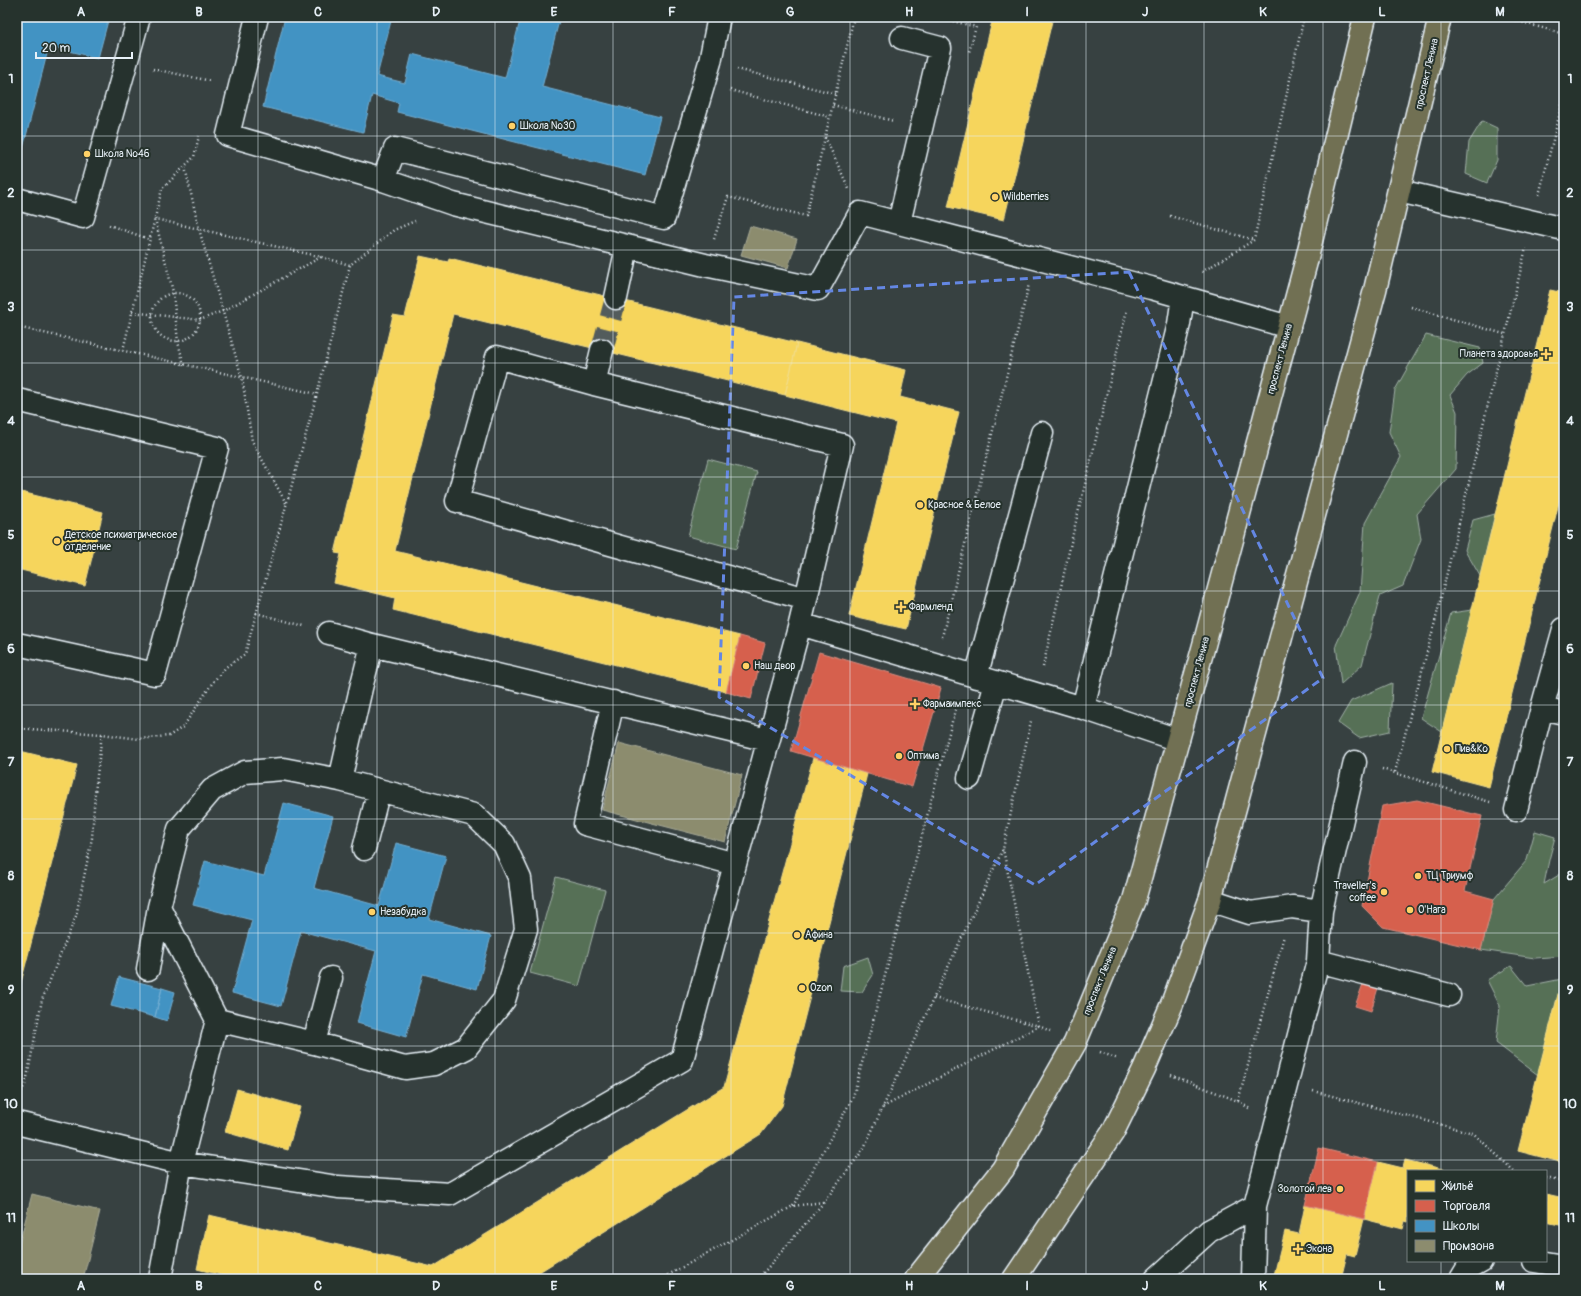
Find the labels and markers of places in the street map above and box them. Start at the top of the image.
place label: Школа №30 [520,120,575,132]
marker: Школа №30 [507,121,517,131]
place label: Школа №46 [95,148,150,160]
marker: Школа №46 [82,149,92,159]
place label: Wildberries [1003,191,1049,203]
marker: Wildberries [990,192,1000,202]
place label: Планета здоровья [1460,348,1538,360]
marker: Планета здоровья [1541,349,1551,359]
place label: Красное & Белое [928,499,1001,511]
marker: Красное & Белое [915,500,925,510]
place label: Детское психиатрическое отделение [64,529,177,553]
marker: Детское психиатрическое отделение [52,536,62,546]
place label: Фармленд [909,601,953,613]
marker: Фармленд [896,602,906,612]
place label: Наш двор [754,660,796,672]
marker: Наш двор [741,661,751,671]
place label: Фармаимпекс [923,698,982,710]
marker: Фармаимпекс [910,699,920,709]
place label: Пив&Ко [1455,743,1488,755]
marker: Пив&Ко [1442,744,1452,754]
place label: Оптима [907,750,939,762]
marker: Оптима [894,751,904,761]
place label: ТЦ Триумф [1426,870,1473,882]
marker: ТЦ Триумф [1413,871,1423,881]
place label: Traveller's coffee [1333,880,1377,904]
marker: Traveller's coffee [1379,887,1389,897]
place label: O'Hara [1418,904,1446,916]
marker: O'Hara [1405,905,1415,915]
place label: Незабудка [380,906,427,918]
marker: Незабудка [367,907,377,917]
place label: Афина [805,929,833,941]
marker: Афина [792,930,802,940]
place label: Ozon [810,982,833,994]
marker: Ozon [797,983,807,993]
place label: Золотой лев [1278,1183,1332,1195]
marker: Золотой лев [1335,1184,1345,1194]
place label: Экона [1306,1243,1333,1255]
marker: Экона [1293,1244,1303,1254]

